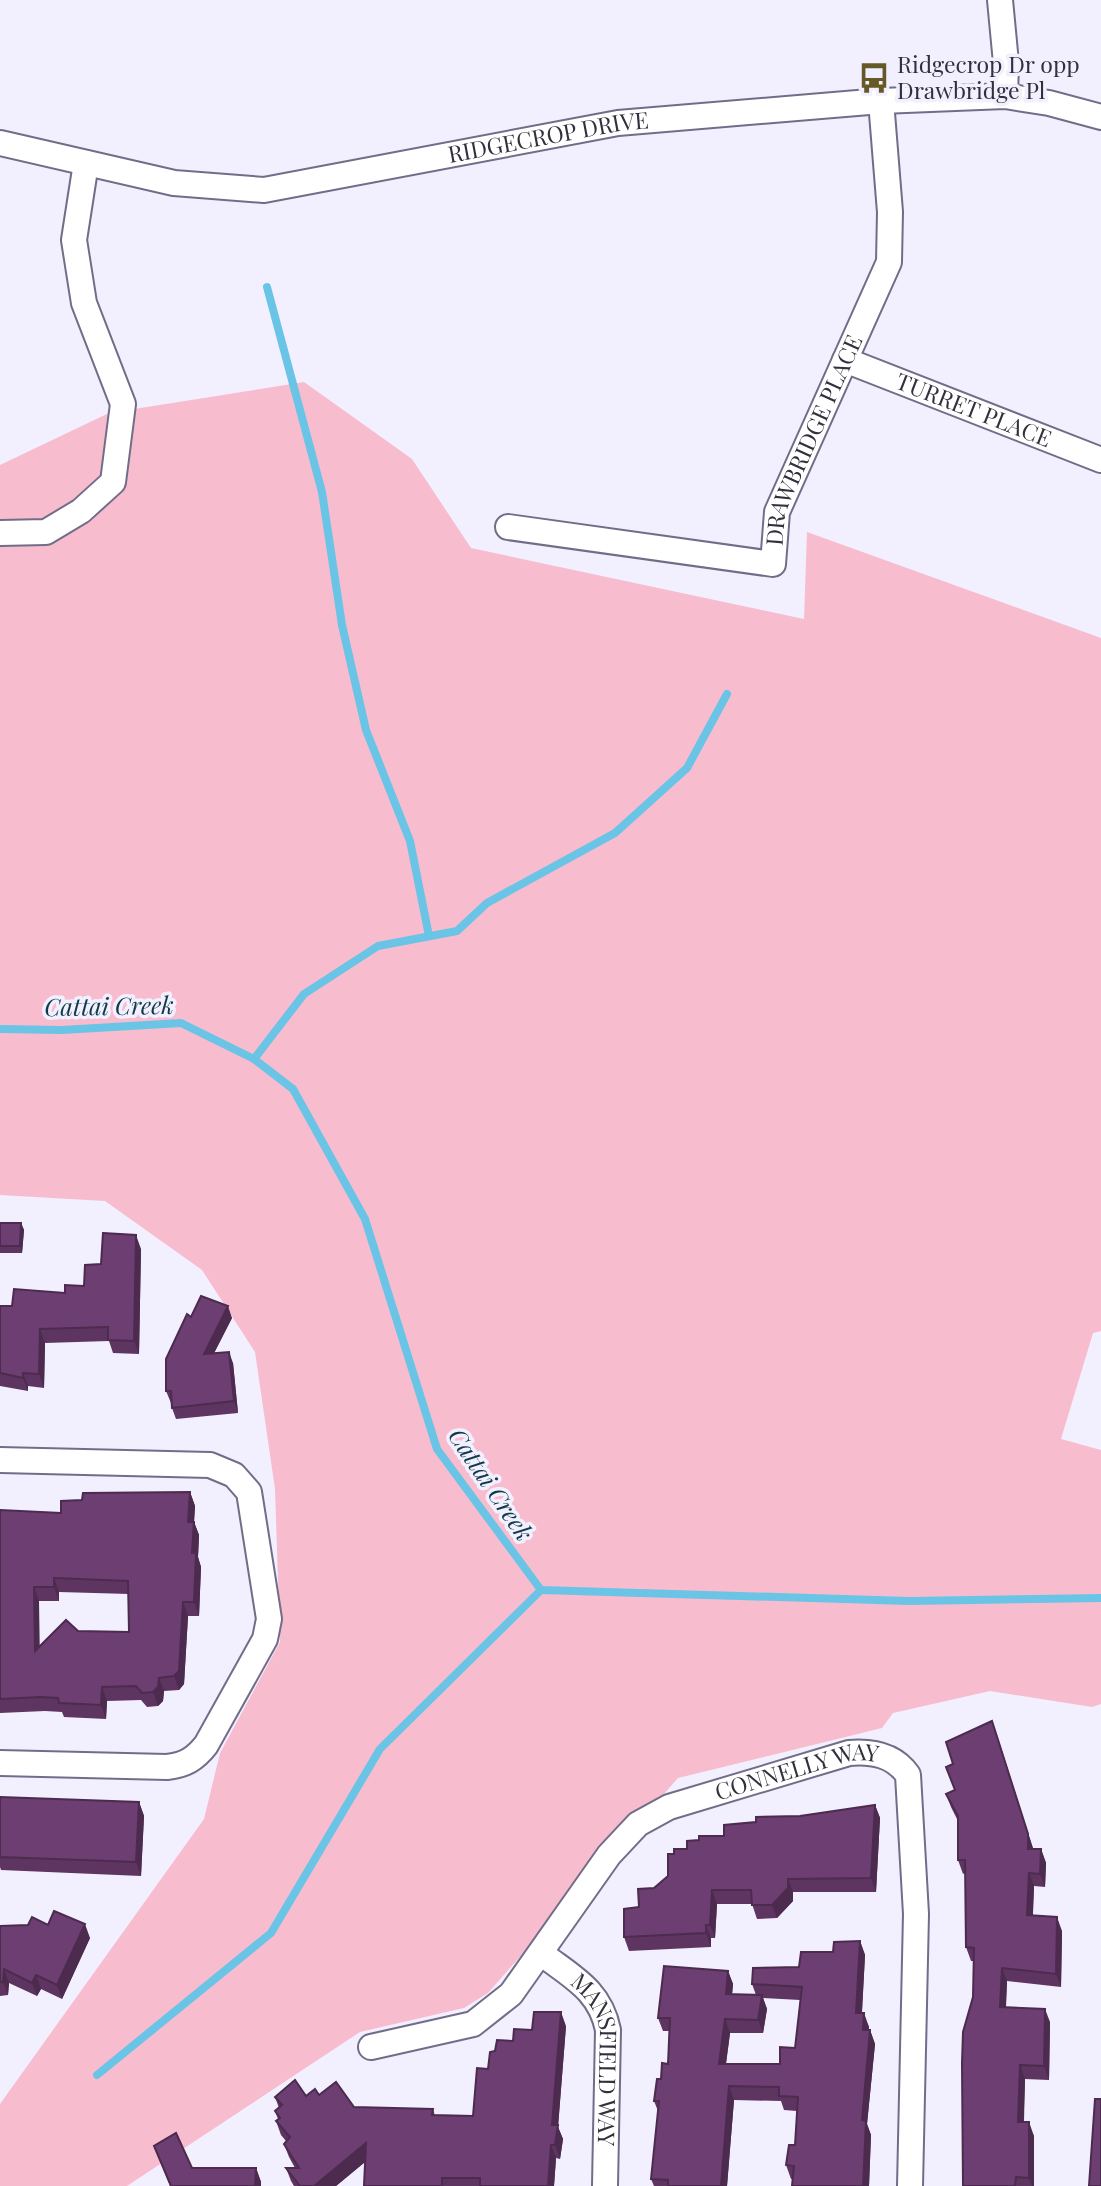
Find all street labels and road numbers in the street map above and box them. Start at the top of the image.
street label: RIDGECROP DRIVE [445,104,650,169]
street label: DRAWBRIDGE PLACE [757,330,868,547]
street label: TURRET PLACE [892,364,1056,453]
street label: CONNELLY WAY [711,1735,881,1806]
street label: MANSFIELD WAY [565,1965,625,2147]

